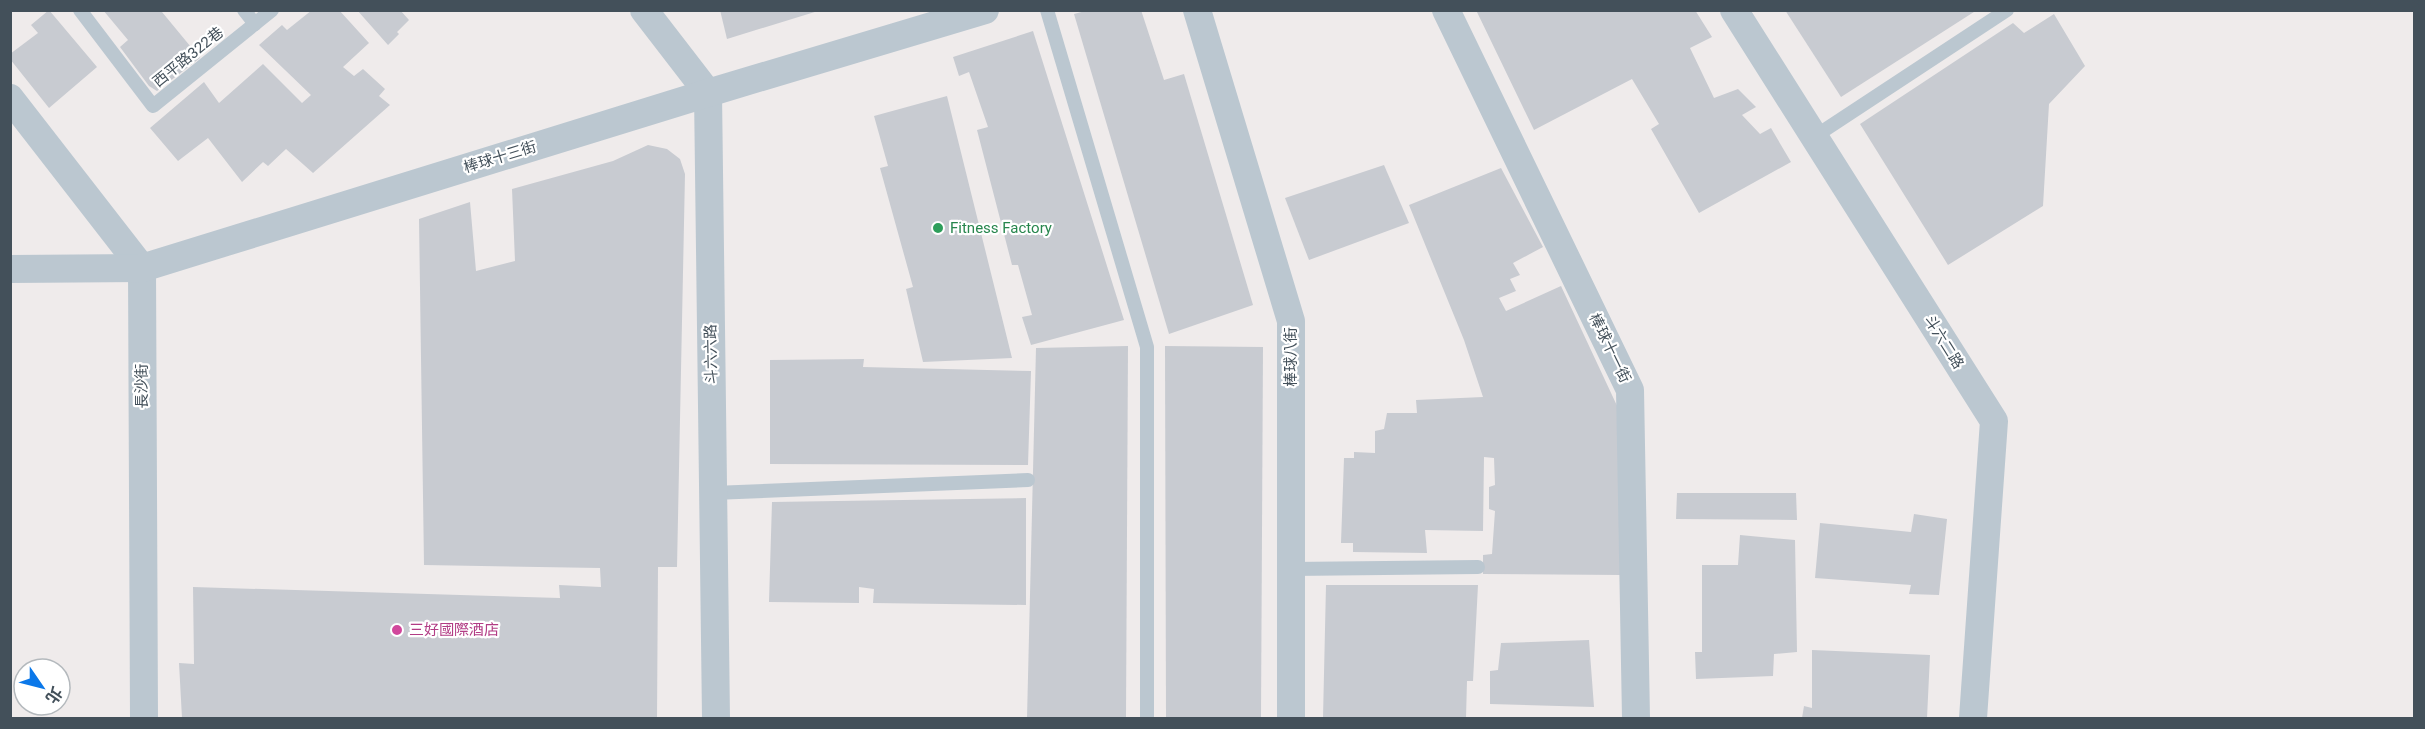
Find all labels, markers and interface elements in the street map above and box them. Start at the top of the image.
street label: 西平路322巷 [149,23,227,91]
street label: 棒球十三街 [461,137,539,177]
place label: Fitness Factory [950,219,1052,237]
marker: Fitness Factory [931,221,945,235]
street label: 棒球十一街 [1585,310,1635,386]
street label: 斗六二路 [1920,312,1968,372]
street label: 斗六六路 [701,324,721,384]
street label: 棒球八街 [1282,327,1300,387]
street label: 長沙街 [133,363,151,409]
place label: 三好國際酒店 [409,621,499,639]
marker: 三好國際酒店 [390,623,404,637]
north arrow [12,657,72,717]
text: 北 [42,683,66,707]

